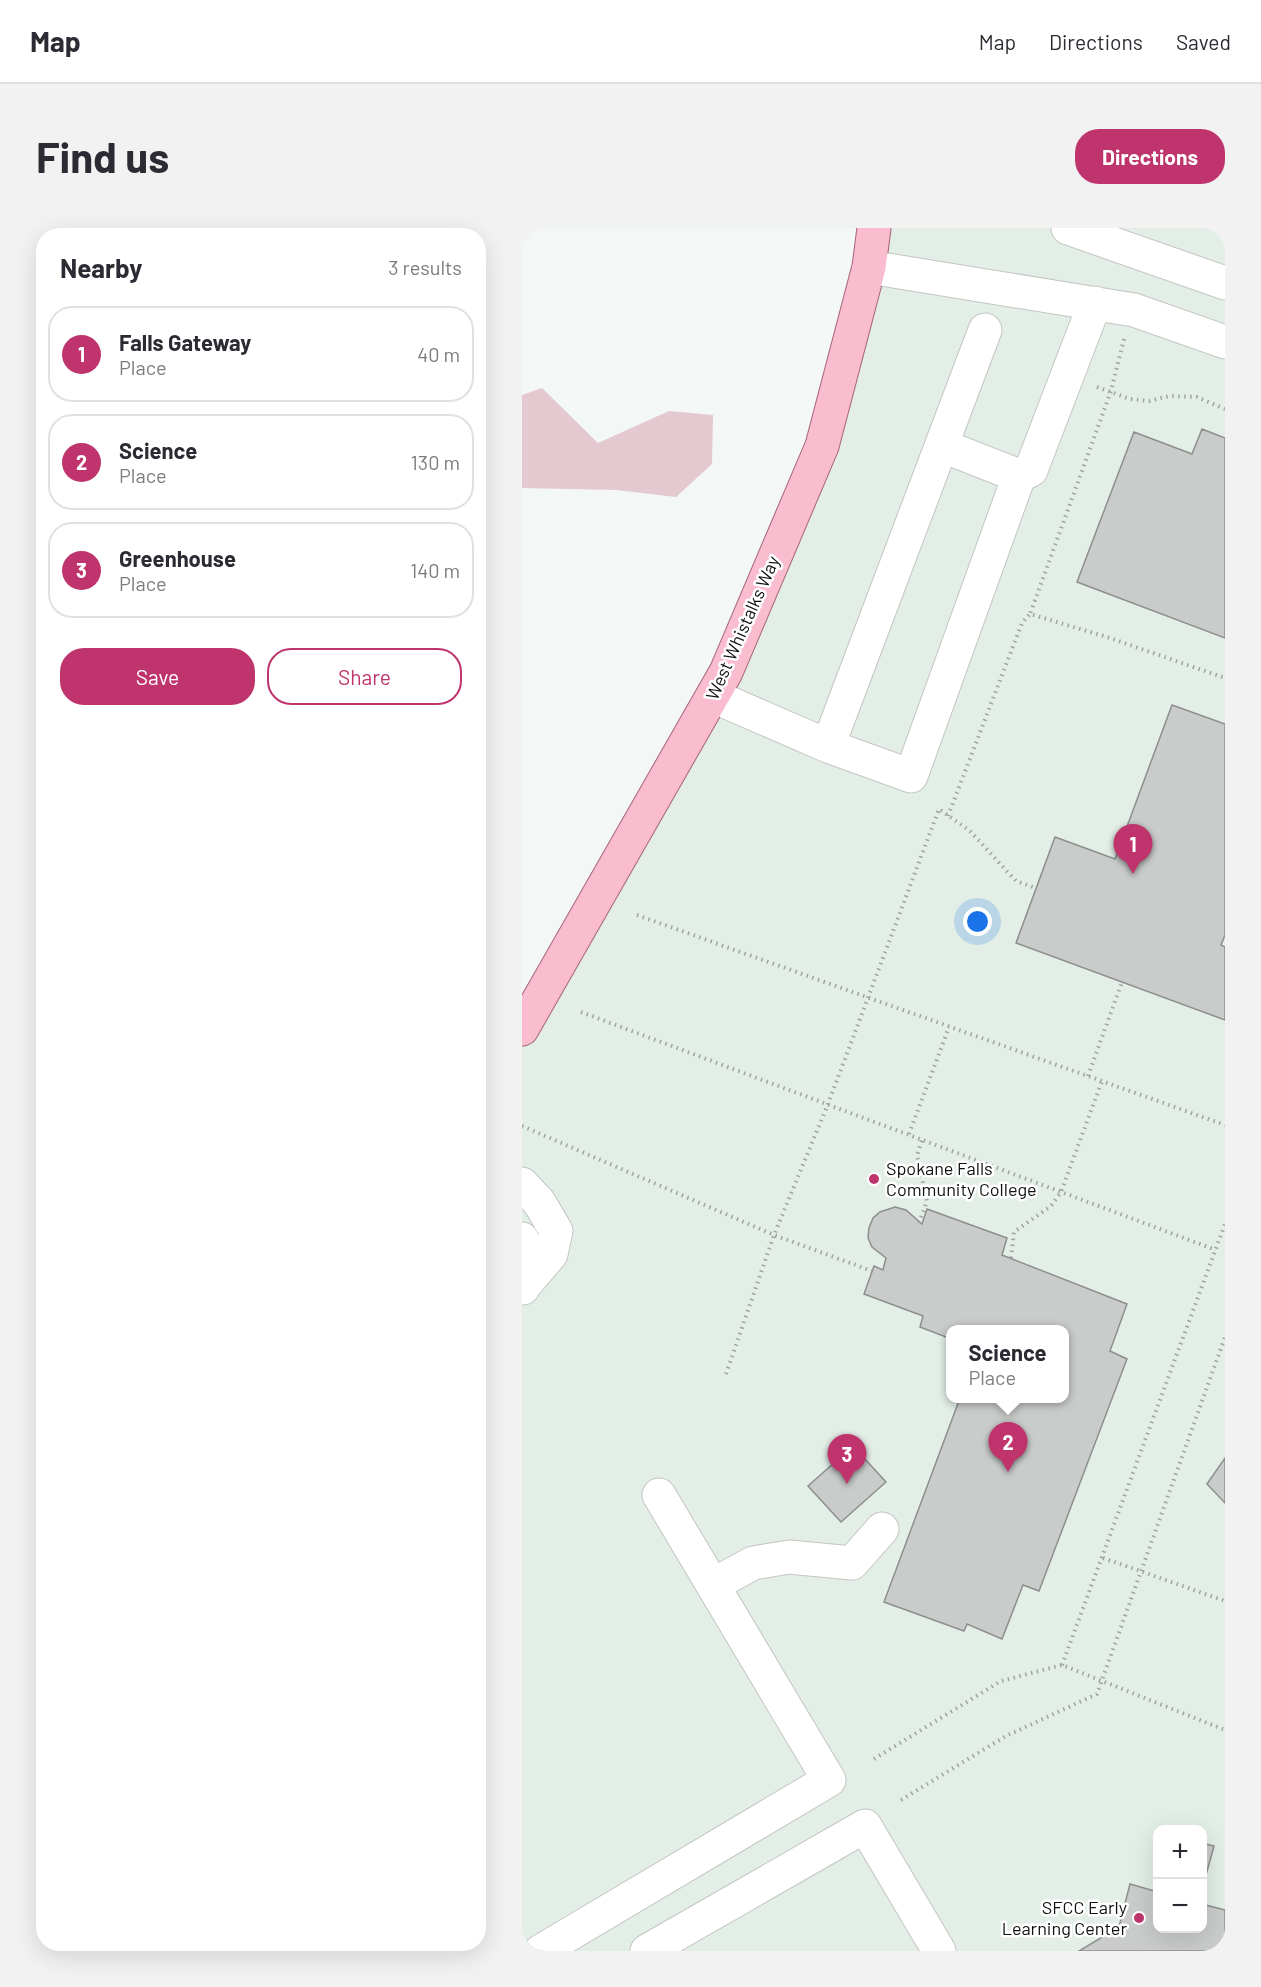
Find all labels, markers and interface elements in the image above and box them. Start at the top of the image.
text: Map [30,24,81,58]
text: Map [979,29,1016,54]
text: Directions [1049,29,1143,54]
text: Saved [1176,29,1231,54]
button: Directions [1075,129,1225,184]
text: Find us [36,131,169,181]
text: Nearby [60,252,142,283]
text: 3 results [388,255,462,279]
text: Falls Gateway [119,329,251,355]
text: 1 [78,342,85,366]
text: 40 m [417,342,460,366]
text: Place [119,355,167,379]
text: Science [119,437,197,463]
text: 2 [76,450,87,474]
text: 130 m [411,450,460,474]
text: Place [119,463,167,487]
text: Greenhouse [119,545,236,571]
street label: West Whistalks Way [700,552,784,703]
text: 3 [76,558,87,582]
text: 140 m [410,558,460,582]
text: Place [119,571,167,595]
button: Save [60,648,255,705]
button: Share [267,648,462,705]
pin: 1 [1114,824,1152,874]
your location [963,907,992,936]
place label: Spokane Falls Community College [886,1157,1037,1200]
marker: Spokane Falls Community College [867,1172,881,1186]
popup [946,1325,1069,1403]
text: Science [968,1339,1047,1365]
text: Place [968,1365,1016,1389]
pin: 2 [988,1422,1028,1472]
pin: 3 [828,1434,866,1484]
map controls [1153,1825,1207,1933]
button: + [1153,1825,1207,1879]
button: − [1153,1879,1207,1933]
place label: SFCC Early Learning Center [1002,1896,1127,1939]
marker: SFCC Early Learning Center [1132,1911,1146,1925]

